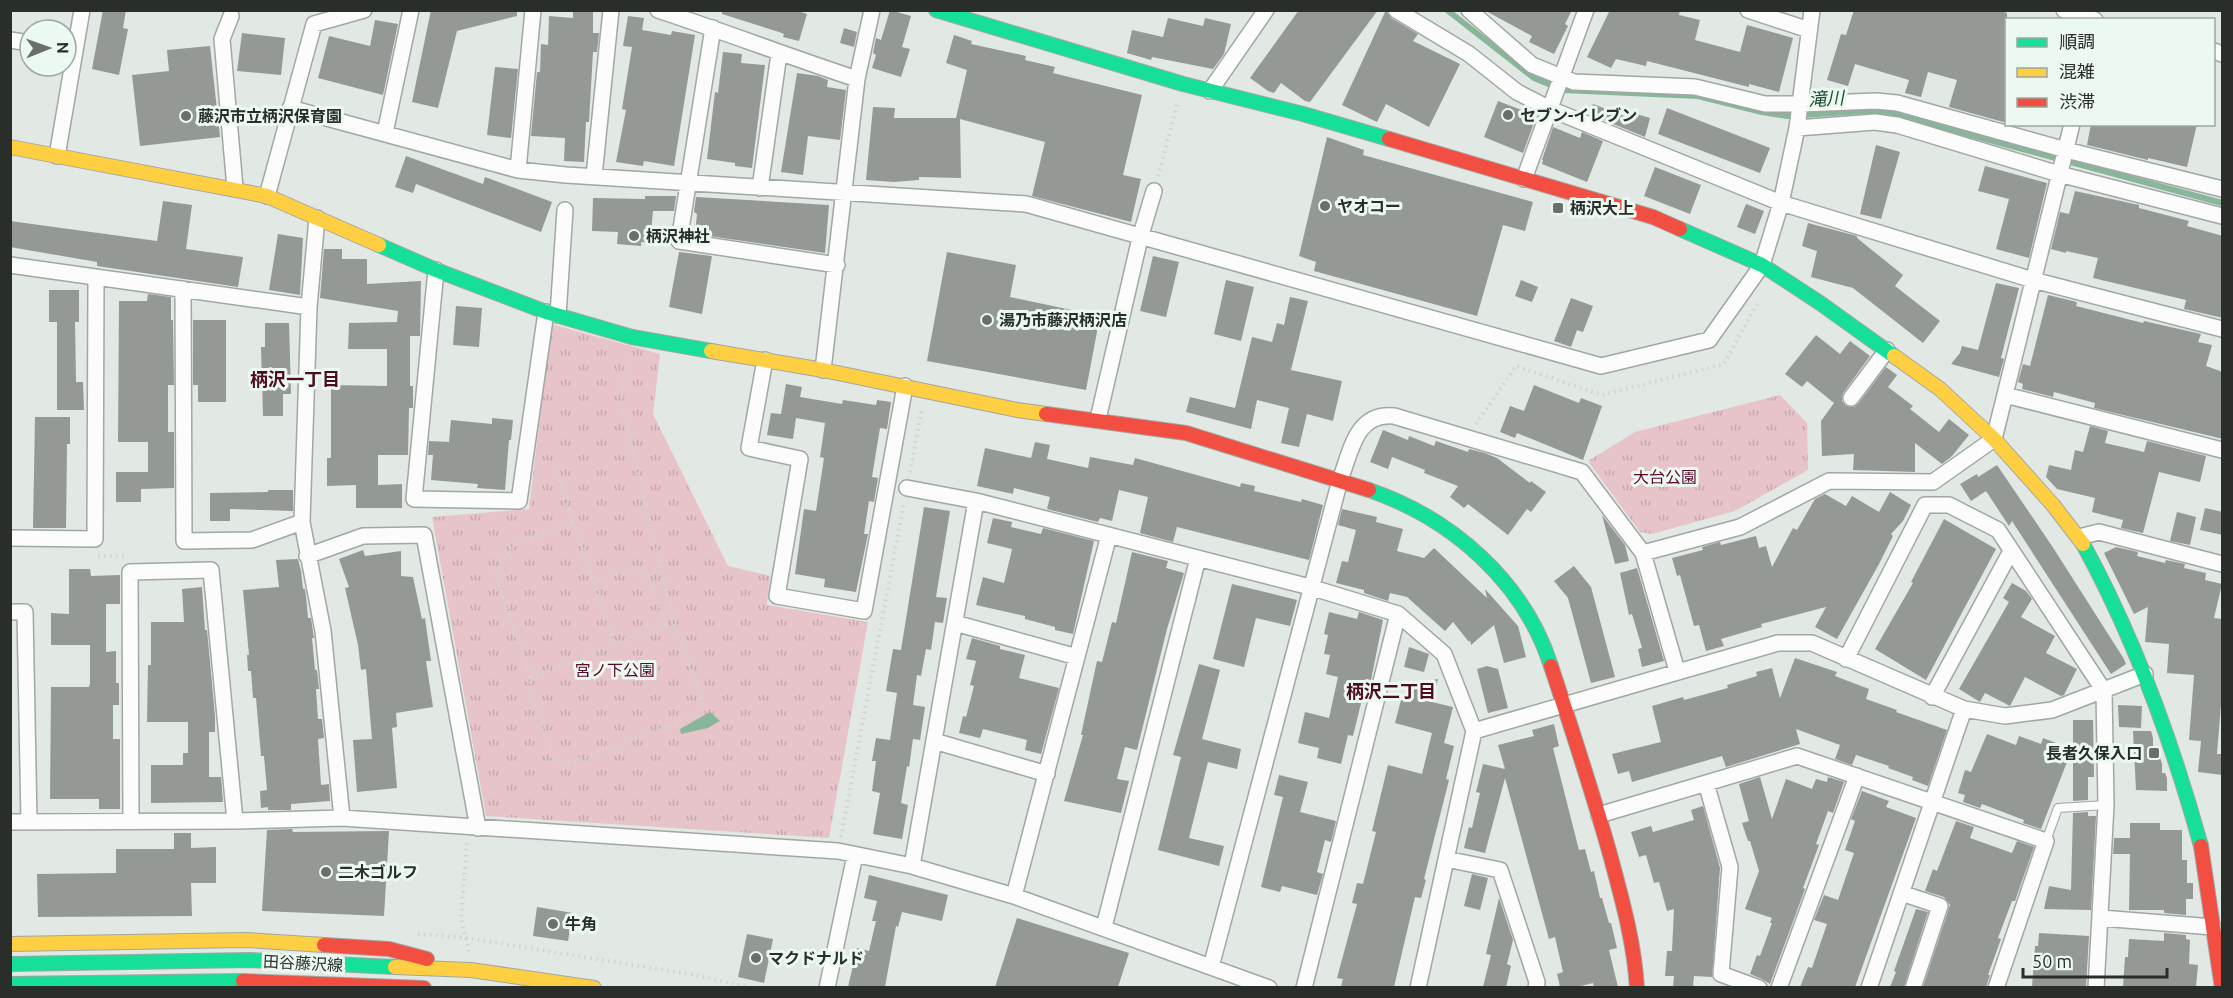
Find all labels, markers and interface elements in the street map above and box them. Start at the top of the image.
north arrow [18,18,78,78]
legend [2005,18,2215,126]
text: 順調 [2059,31,2095,51]
text: N [54,42,72,54]
text: 混雑 [2059,61,2095,81]
water label: 滝川 [1808,87,1846,109]
text: 渋滞 [2059,91,2095,111]
place label: セブン-イレブン [1520,106,1637,124]
place label: 藤沢市立柄沢保育園 [198,107,342,125]
marker: セブン-イレブン [1501,108,1515,122]
marker: 藤沢市立柄沢保育園 [179,109,193,123]
place label: ヤオコー [1337,197,1401,215]
marker: ヤオコー [1318,199,1332,213]
place label: 柄沢大上 [1570,199,1634,217]
marker: 柄沢大上 [1551,201,1565,215]
place label: 柄沢神社 [646,227,710,245]
marker: 柄沢神社 [627,229,641,243]
place label: 湯乃市藤沢柄沢店 [999,311,1127,329]
marker: 湯乃市藤沢柄沢店 [980,313,994,327]
district label: 柄沢一丁目 [250,369,340,389]
park label: 大台公園 [1633,468,1697,486]
park label: 宮ノ下公園 [575,661,655,679]
district label: 柄沢二丁目 [1346,681,1436,701]
place label: 長者久保入口 [2046,744,2142,762]
marker: 長者久保入口 [2147,746,2161,760]
place label: 二木ゴルフ [338,863,418,881]
marker: 二木ゴルフ [319,865,333,879]
place label: 牛角 [565,915,597,933]
marker: 牛角 [546,917,560,931]
scale bar [2023,941,2167,979]
place label: マクドナルド [768,949,864,967]
marker: マクドナルド [749,951,763,965]
text: 50 m [2032,951,2072,971]
street label: 田谷藤沢線 [263,952,343,974]

